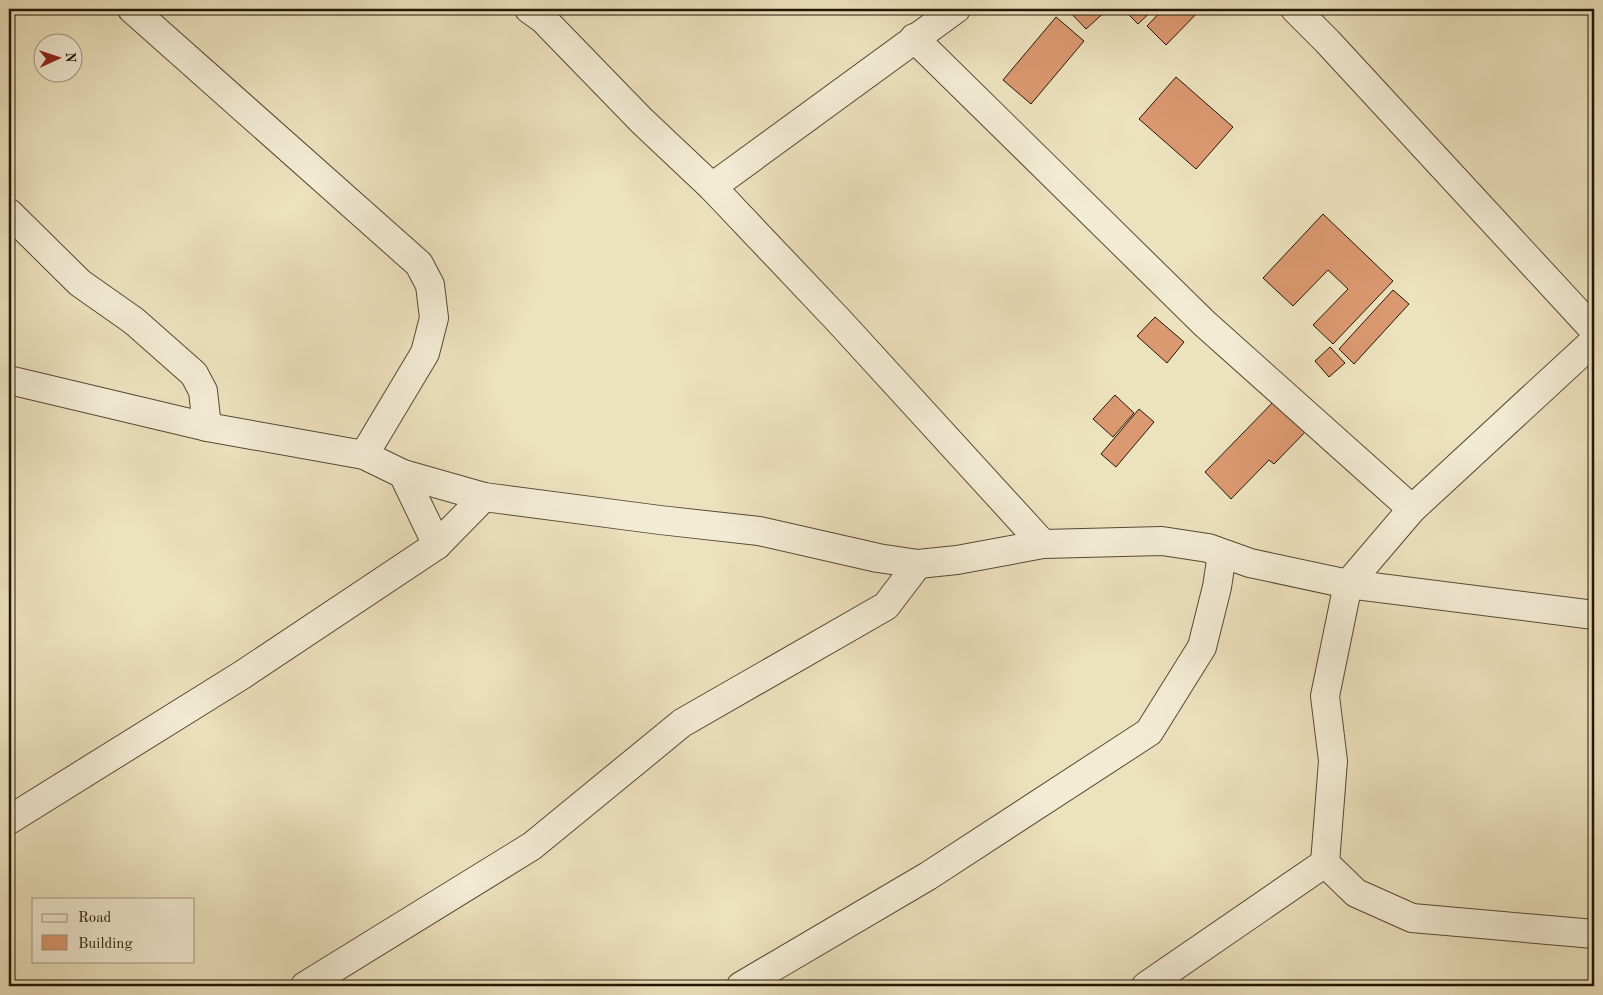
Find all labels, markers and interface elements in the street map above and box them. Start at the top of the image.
north arrow [32,32,82,82]
text: N [63,52,77,63]
legend [32,898,195,962]
text: Road [78,911,112,926]
text: Building [78,937,133,952]

